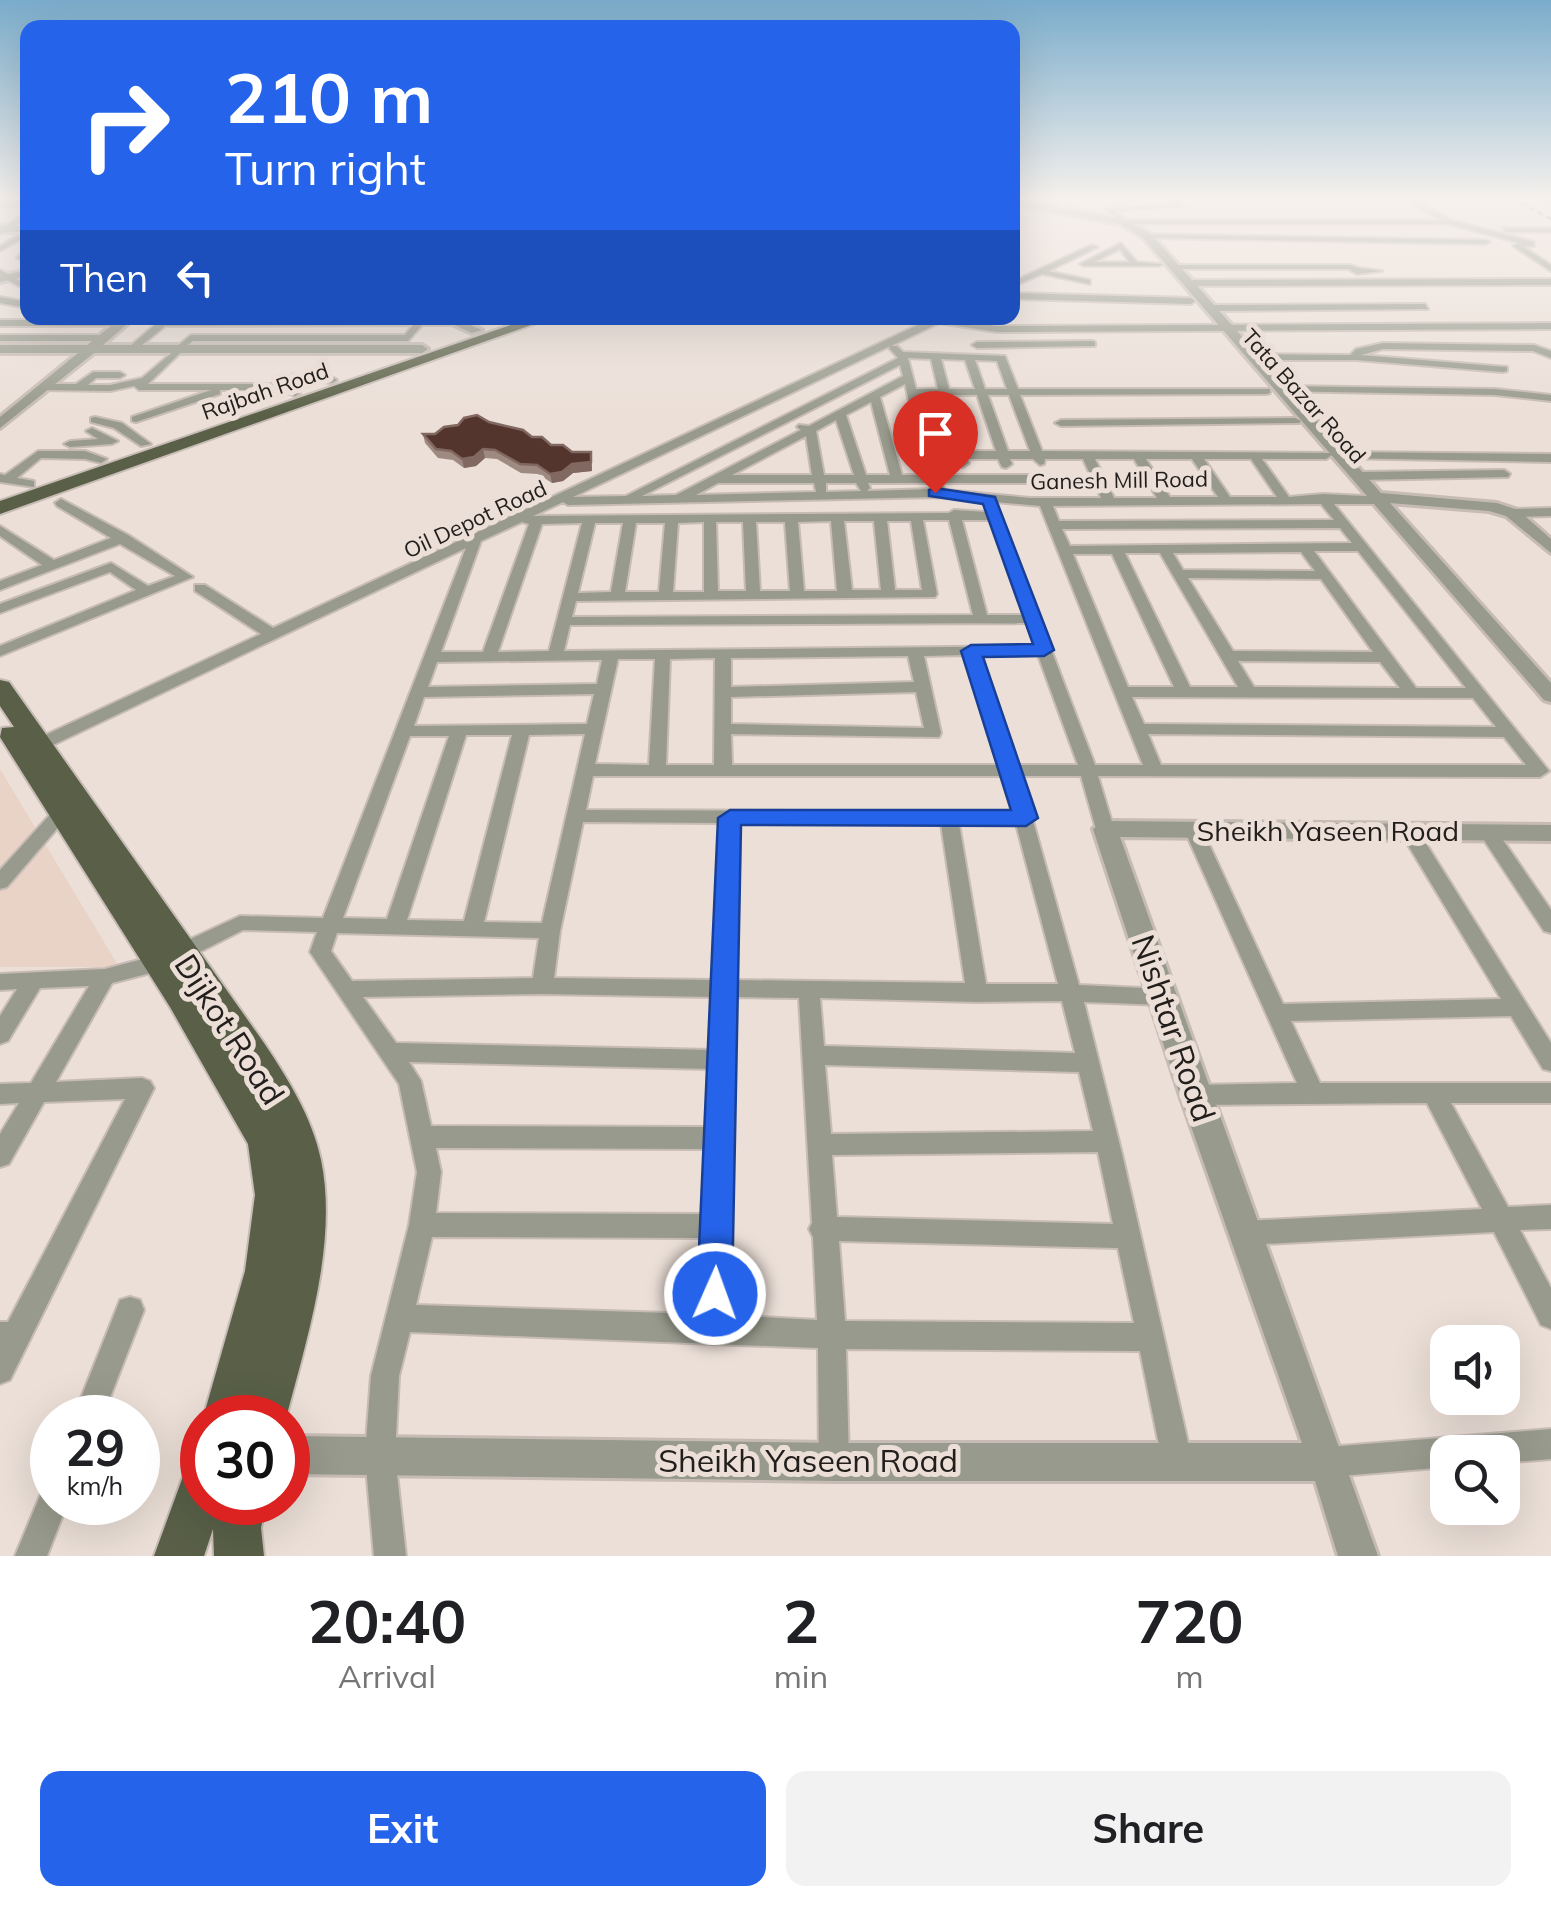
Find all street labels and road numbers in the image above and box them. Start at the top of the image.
street label: Tata Bazar Road [1236,323,1372,469]
street label: Rajbah Road [198,356,332,426]
street label: Ganesh Mill Road [1030,464,1208,496]
street label: Oil Depot Road [399,474,551,564]
street label: Sheikh Yaseen Road [1197,813,1459,848]
street label: Nishtar Road [1123,929,1225,1127]
street label: Dijkot Road [167,946,293,1112]
street label: Sheikh Yaseen Road [658,1440,958,1480]

